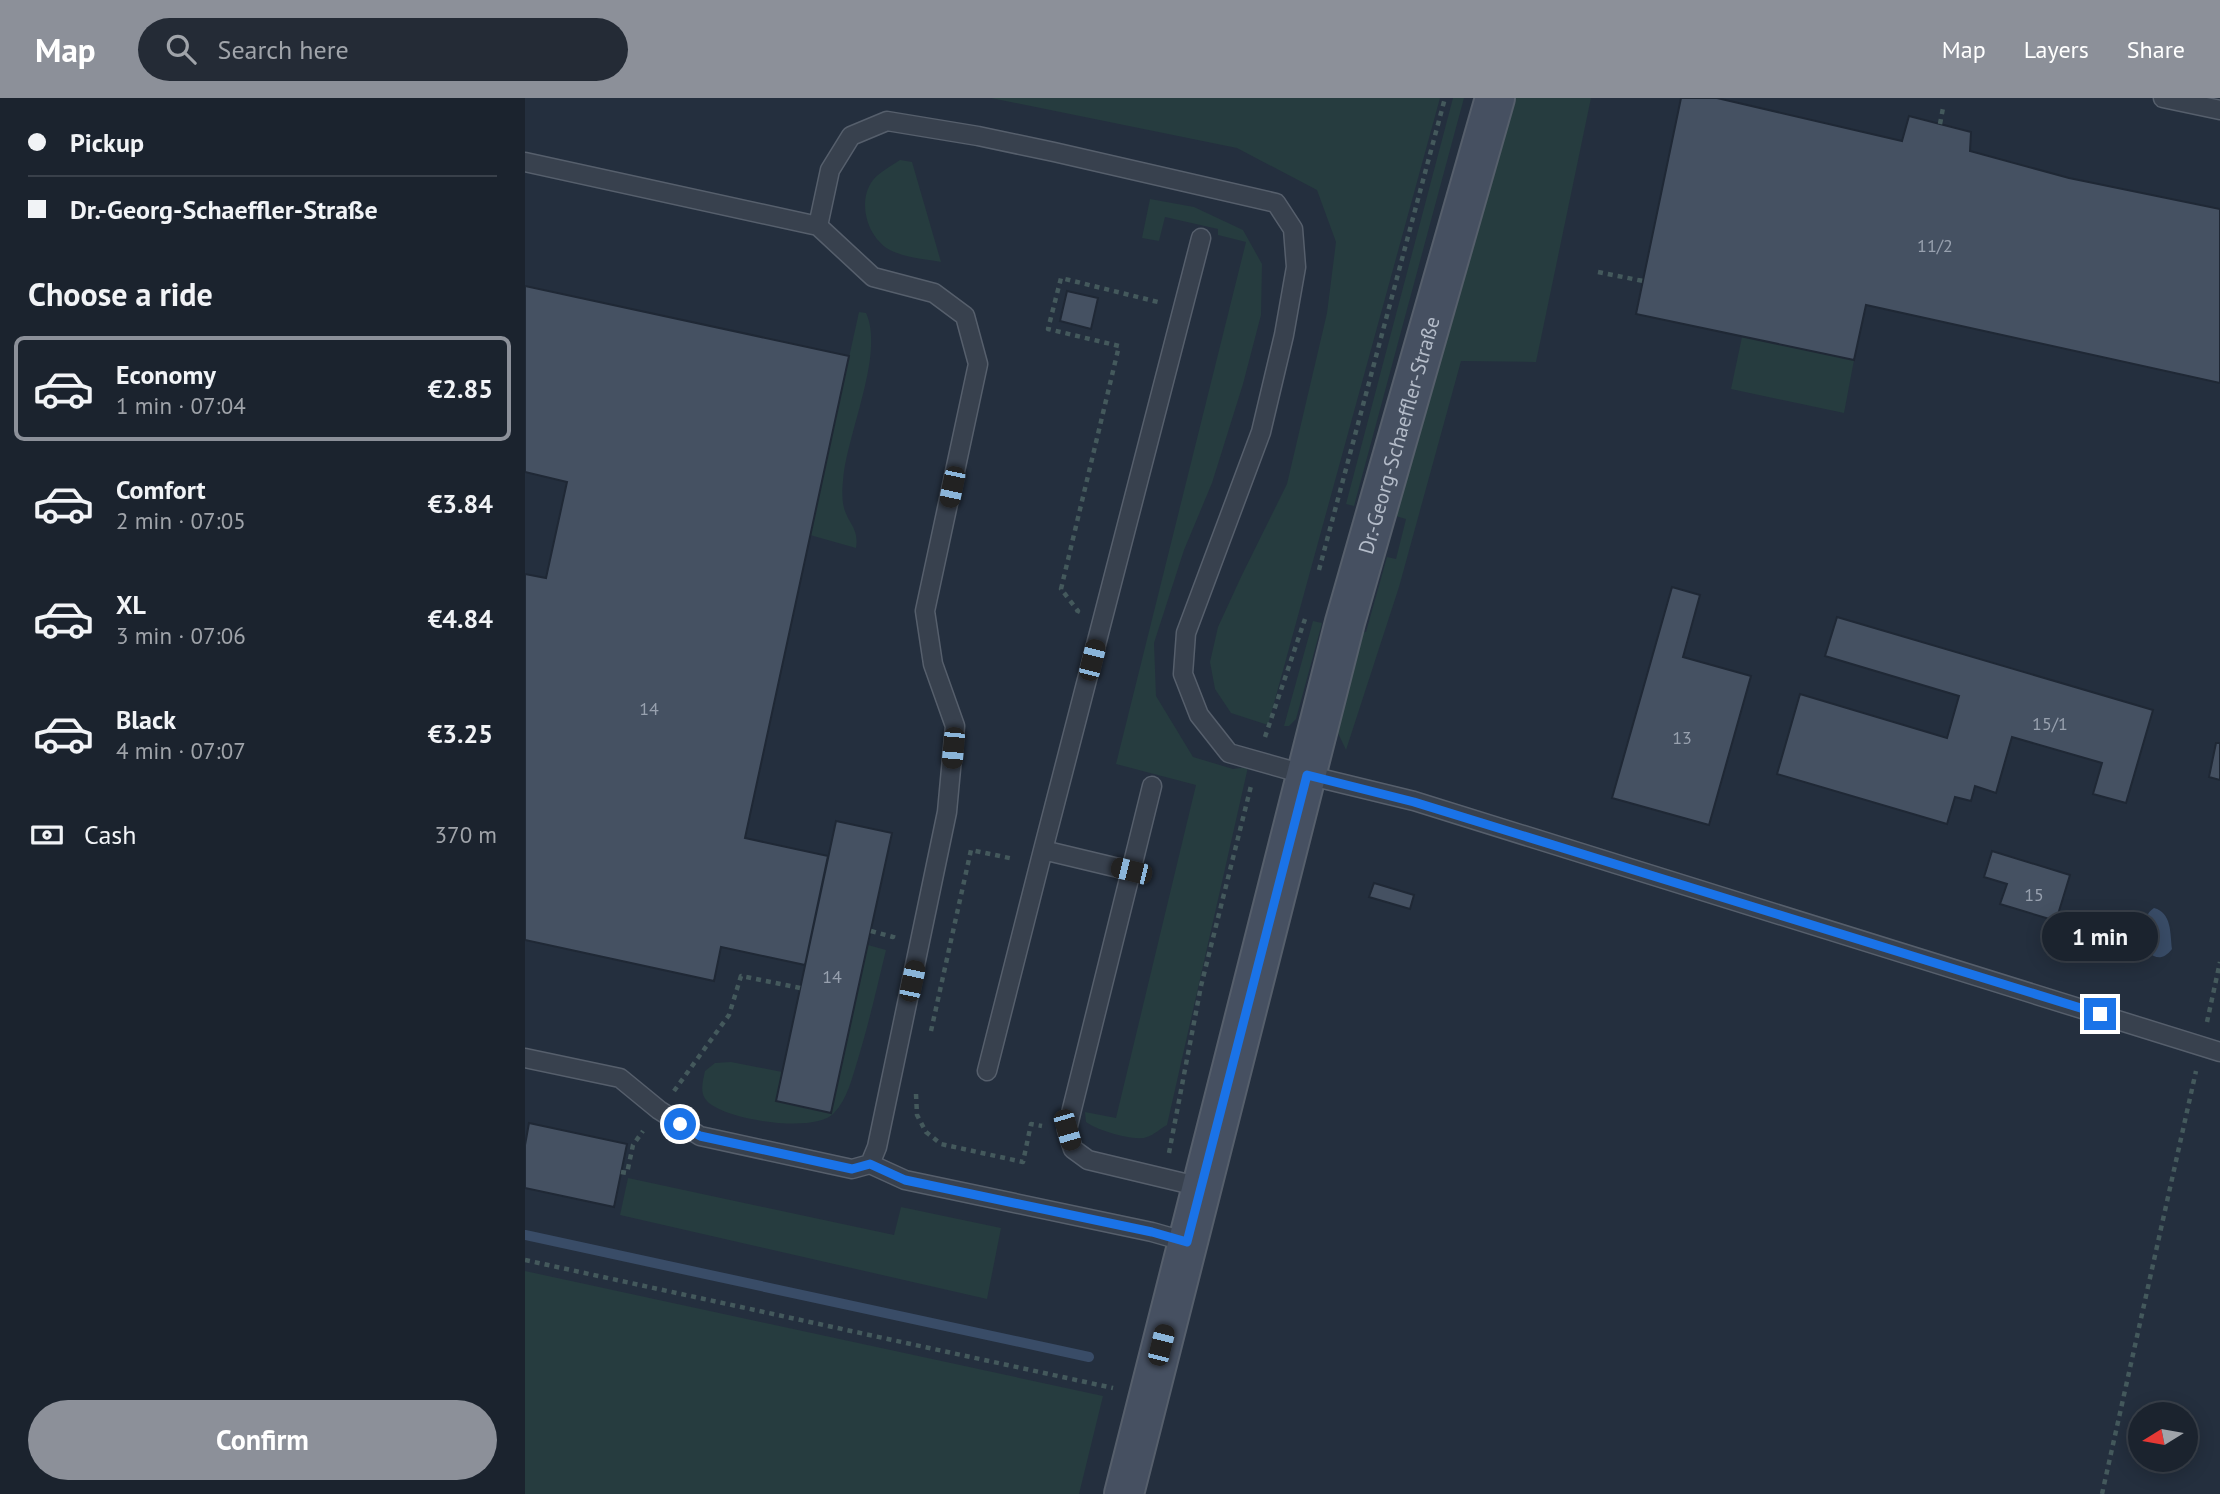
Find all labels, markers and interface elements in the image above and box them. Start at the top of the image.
search box [138,18,628,81]
text: Map [35,28,96,71]
icon: search [162,30,200,68]
text: Search here [218,33,349,66]
text: Map [1942,34,1986,65]
text: Layers [2024,34,2089,65]
text: Share [2127,34,2185,65]
text: Pickup [70,126,144,159]
text: Dr.-Georg-Schaeffler-Straße [70,193,378,226]
house number: 11/2 [1917,234,1953,257]
text: Choose a ride [28,273,213,315]
street label: Dr.-Georg-Schaeffler-Straße [1352,313,1445,557]
icon: car [32,357,95,420]
text: Economy [116,358,216,391]
text: €2.85 [428,372,493,405]
text: 1 min · 07:04 [116,391,246,420]
car [938,464,967,510]
icon: car [32,472,95,535]
text: Comfort [116,473,206,506]
text: €3.84 [428,487,493,520]
text: 2 min · 07:05 [116,506,246,535]
icon: car [32,587,95,650]
text: XL [116,588,146,621]
text: €4.84 [428,602,493,635]
text: 3 min · 07:06 [116,621,246,650]
car [1077,637,1108,683]
house number: 14 [639,697,659,720]
icon: car [32,702,95,765]
text: Black [116,703,176,736]
house number: 15/1 [2032,712,2068,735]
text: €3.25 [428,717,493,750]
car [941,726,966,770]
house number: 13 [1672,726,1692,749]
text: 4 min · 07:07 [116,736,246,765]
icon: cash [28,816,66,854]
text: Cash [84,818,136,851]
text: 370 m [435,820,497,849]
car [1109,856,1154,886]
house number: 15 [2024,883,2044,906]
callout: 1 min [2042,912,2158,962]
text: 1 min [2072,922,2128,951]
car [898,958,927,1004]
house number: 14 [822,965,842,988]
route end [2084,998,2116,1030]
car [1052,1107,1083,1153]
route start [664,1108,696,1140]
car [1146,1322,1177,1368]
button: Confirm [28,1400,497,1480]
north arrow [2128,1402,2198,1472]
map controls [2128,1402,2198,1472]

